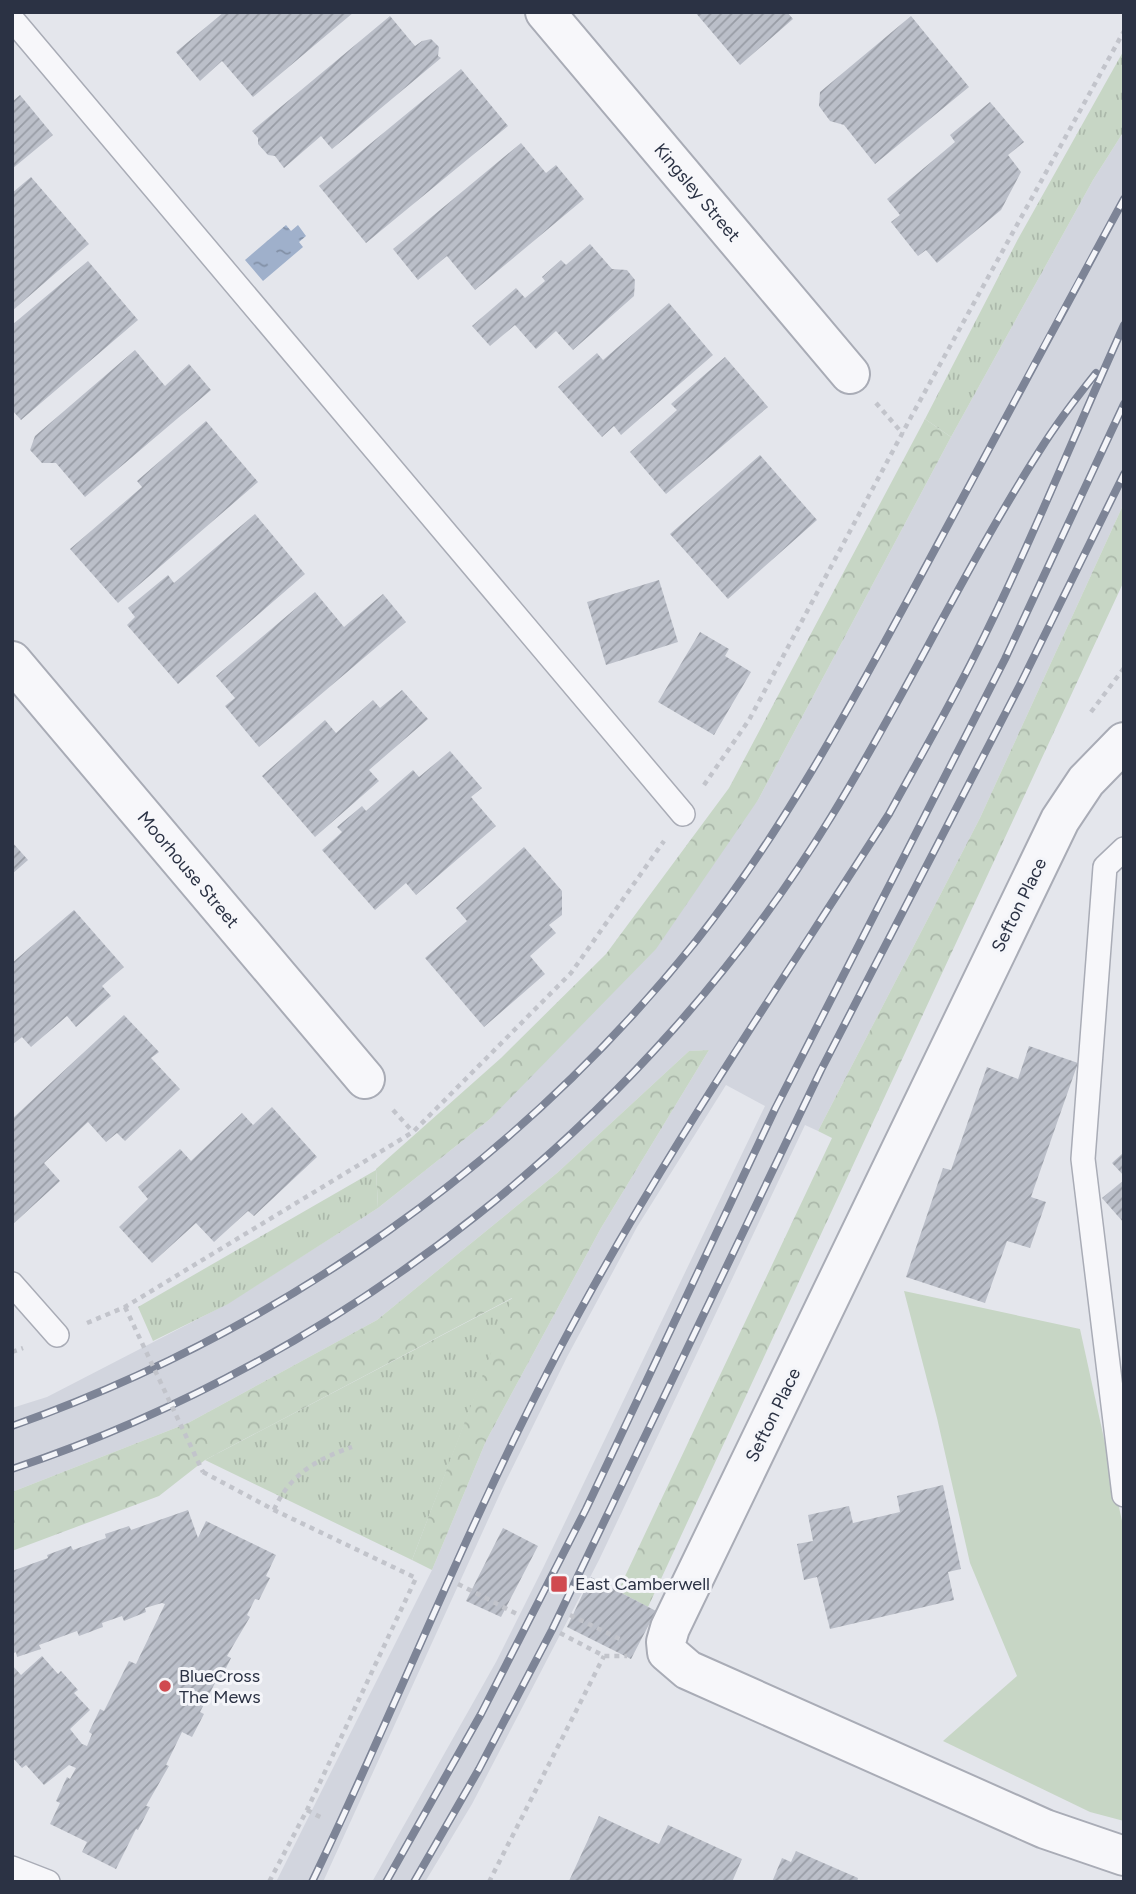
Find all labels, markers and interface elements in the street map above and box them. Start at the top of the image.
street label: Kingsley Street [649,139,745,246]
street label: Moorhouse Street [133,807,244,933]
street label: Sefton Place [987,854,1051,956]
street label: Sefton Place [741,1364,805,1466]
place label: East Camberwell [575,1573,710,1595]
marker: East Camberwell [549,1574,569,1594]
place label: BlueCross The Mews [179,1665,261,1708]
marker: BlueCross The Mews [157,1678,173,1694]

